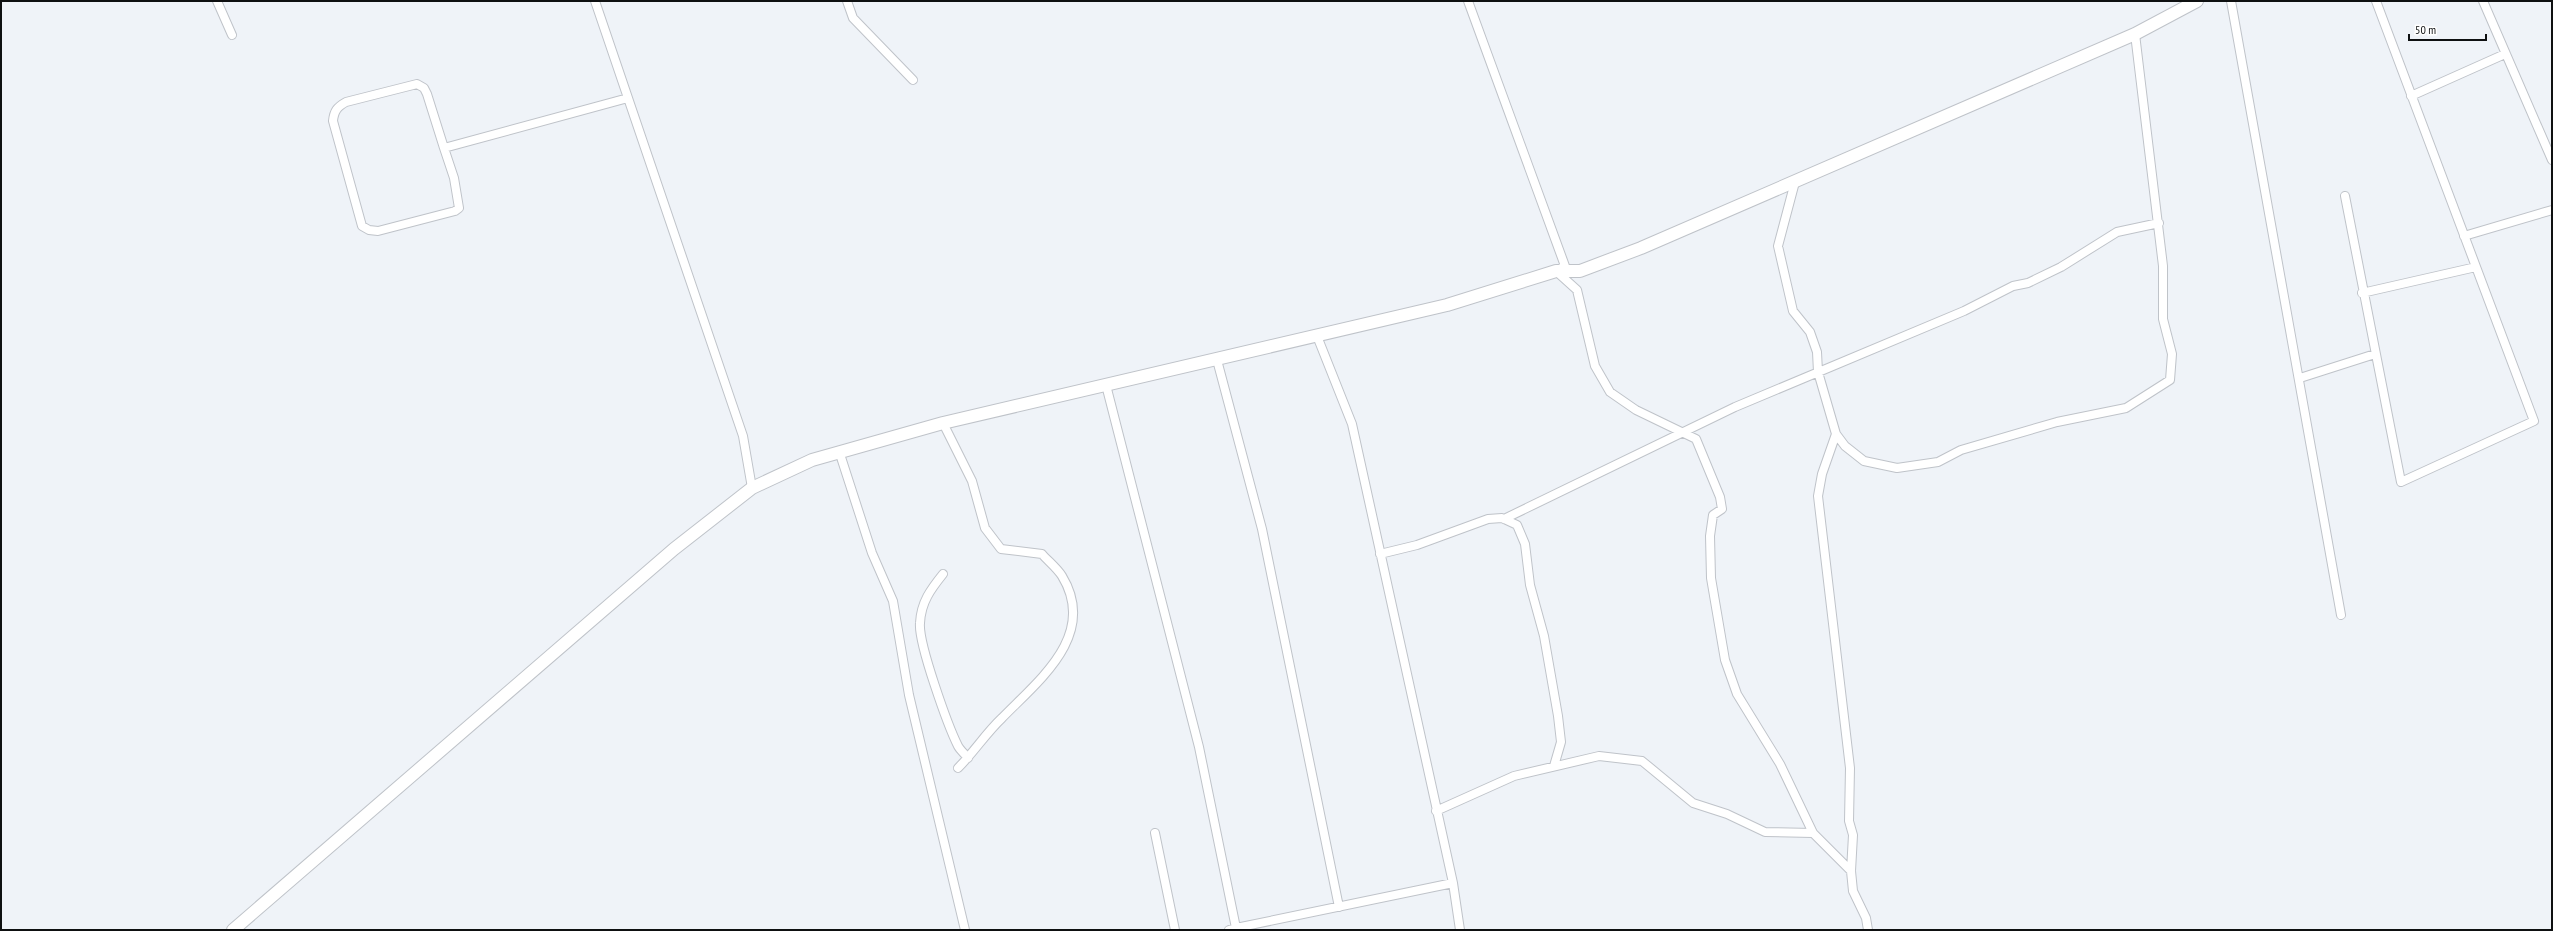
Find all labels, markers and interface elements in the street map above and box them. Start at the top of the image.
scale bar [2409,16,2486,42]
text: 50 m [2415,22,2436,37]

